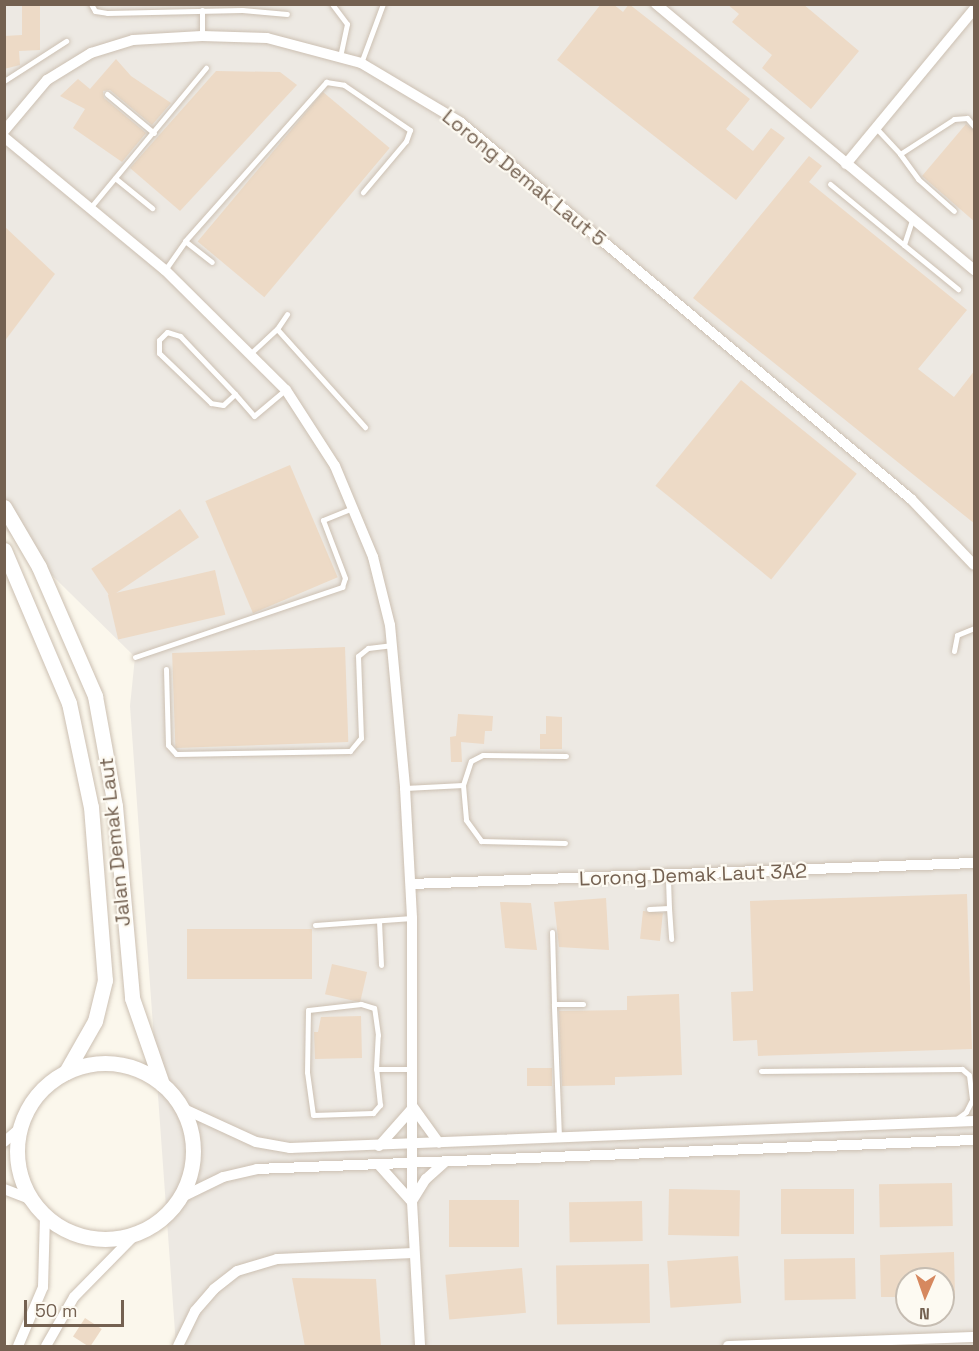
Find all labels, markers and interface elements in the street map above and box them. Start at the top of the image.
street label: Lorong Demak Laut 5 [437,105,611,251]
street label: Jalan Demak Laut [94,756,136,928]
street label: Lorong Demak Laut 3A2 [579,859,807,891]
north arrow [895,1267,955,1327]
scale bar [27,1288,128,1326]
text: 50 m [35,1299,77,1322]
text: N [919,1303,930,1324]

